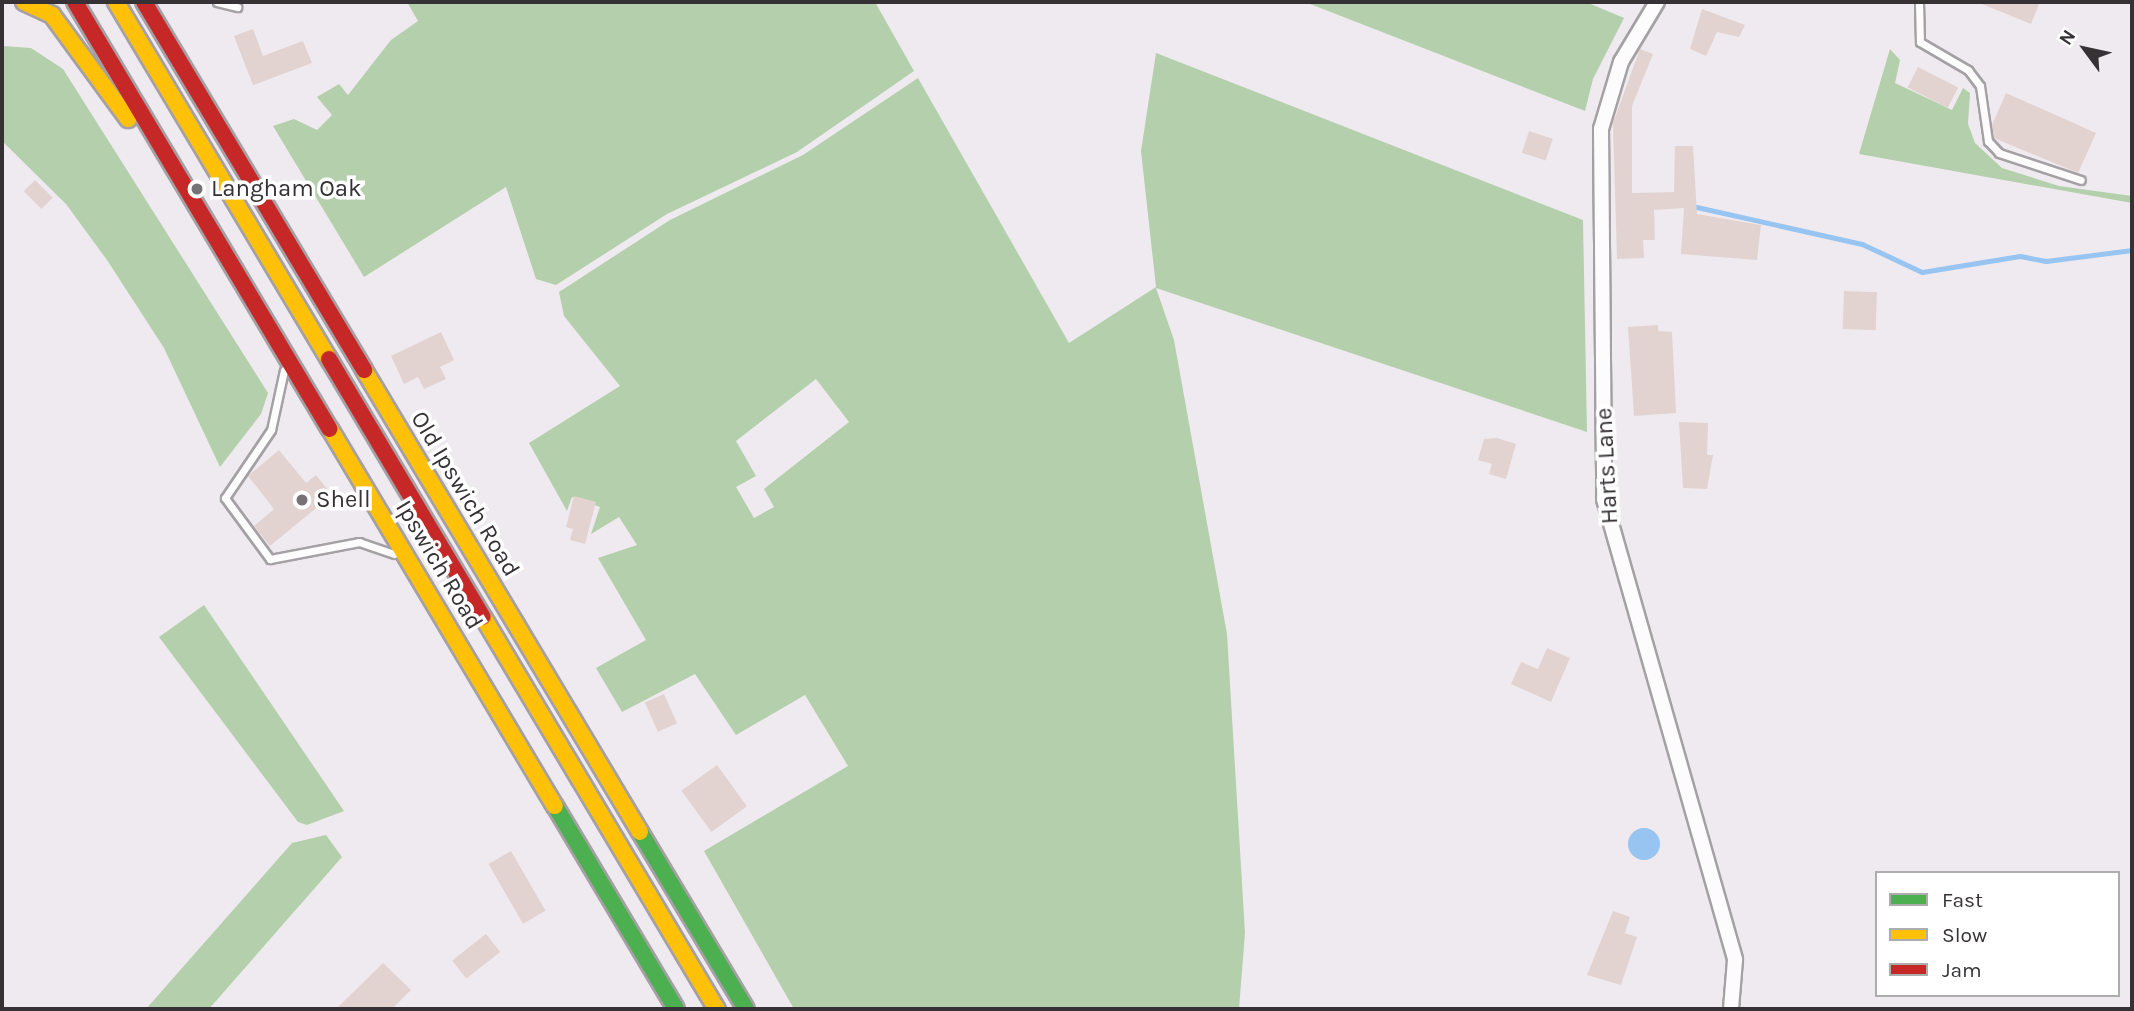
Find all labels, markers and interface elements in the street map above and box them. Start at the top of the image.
north arrow [2050,14,2120,84]
text: N [2054,26,2080,49]
place label: Langham Oak [211,175,362,203]
marker: Langham Oak [189,181,205,197]
street label: Old Ipswich Road [404,406,526,582]
street label: Harts Lane [1590,407,1624,525]
place label: Shell [316,486,371,514]
marker: Shell [294,492,310,508]
street label: Ipswich Road [389,495,489,635]
legend [1875,871,2120,997]
text: Fast [1942,888,1983,912]
text: Slow [1942,923,1987,947]
text: Jam [1942,958,1982,982]

